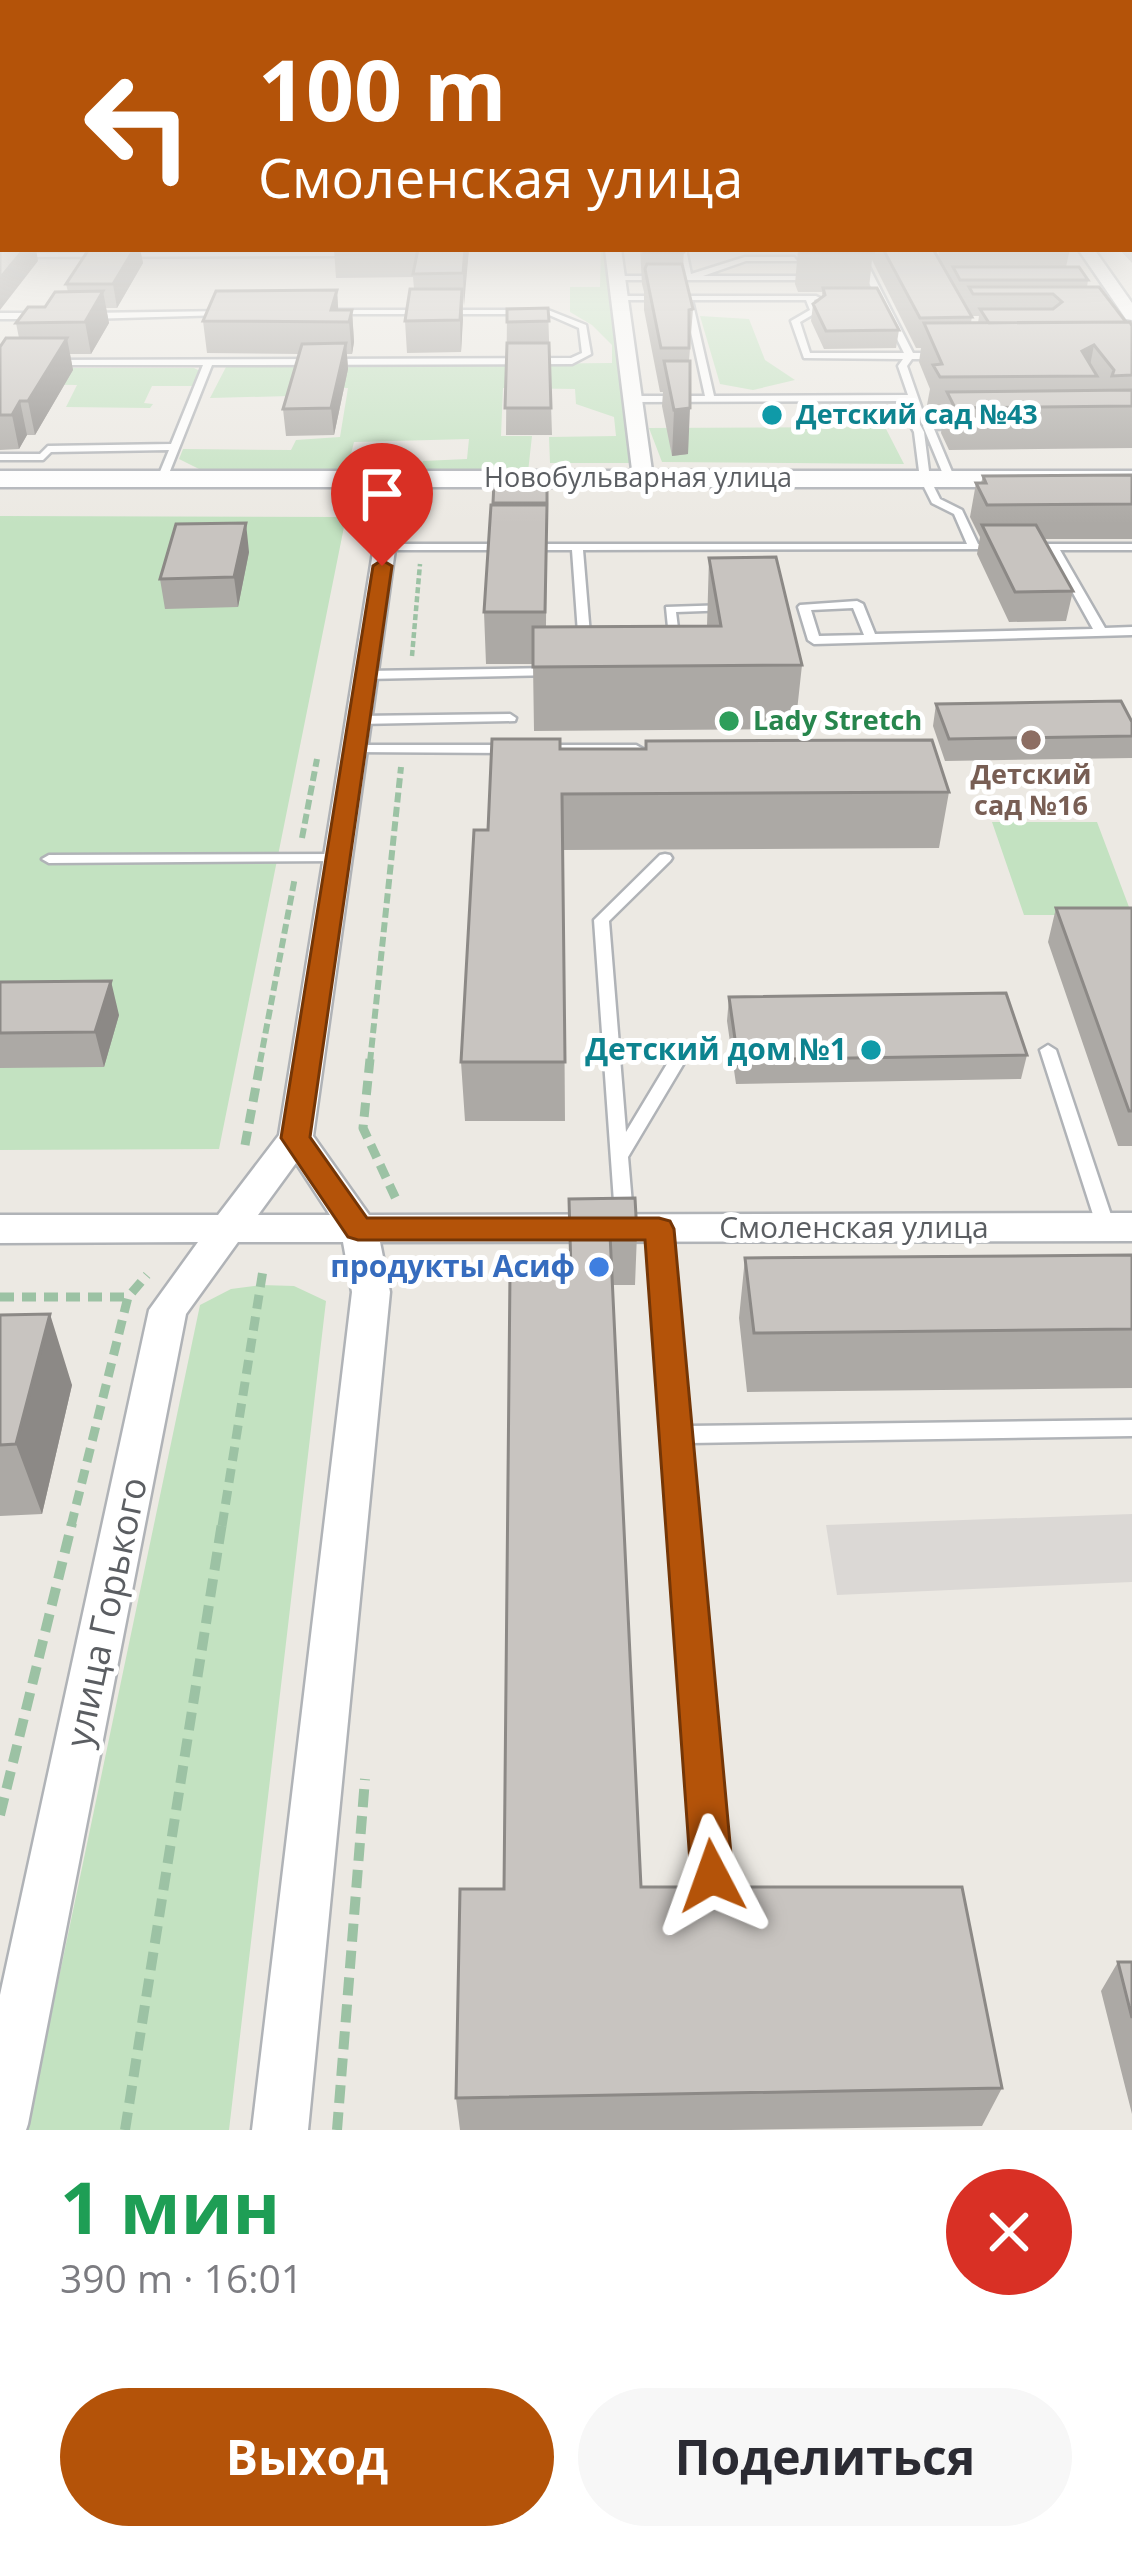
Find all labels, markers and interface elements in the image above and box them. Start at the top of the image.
text: 100 m [258,31,506,146]
icon: left [60,48,216,204]
text: Смоленская улица [258,140,743,214]
place label: Детский сад №43 [796,395,1038,432]
marker: Детский сад №43 [759,402,785,428]
pin [331,443,433,566]
street label: Новобульварная улица [484,458,792,495]
icon: arrive [349,461,415,527]
place label: Lady Stretch [753,701,922,738]
marker: Lady Stretch [716,708,742,734]
marker: Детский сад №16 [1018,727,1044,753]
place label: Детский сад №16 [970,755,1092,823]
place label: Детский дом №1 [585,1028,847,1069]
marker: Детский дом №1 [858,1037,884,1063]
street label: Смоленская улица [719,1206,989,1247]
place label: продукты Асиф [330,1245,575,1286]
marker: продукты Асиф [586,1254,612,1280]
street label: улица Горького [53,1473,158,1751]
position arrow [649,1813,775,1939]
text: 1 мин [60,2157,280,2255]
button: close [946,2169,1072,2295]
text: 390 m · 16:01 [60,2251,303,2304]
button: Выход [60,2388,554,2526]
button: Поделиться [578,2388,1072,2526]

